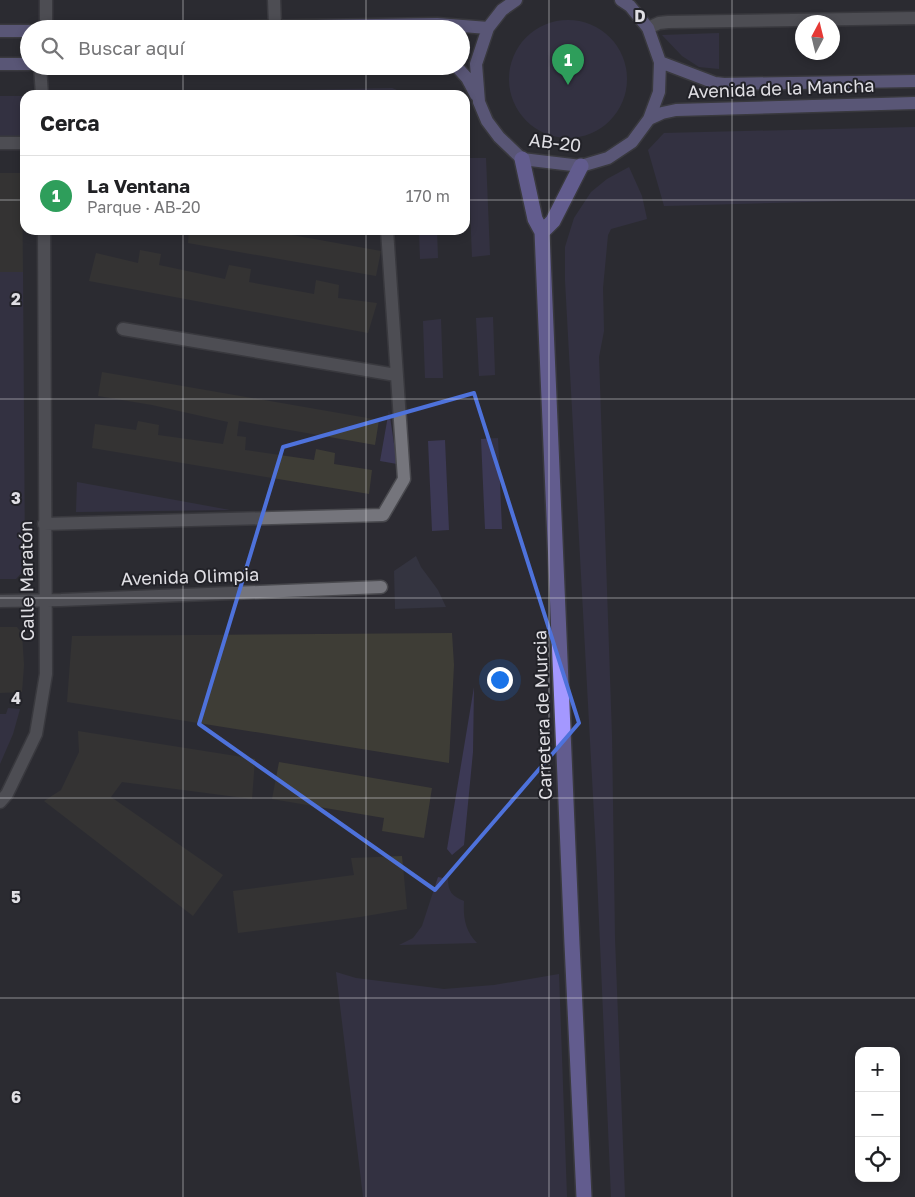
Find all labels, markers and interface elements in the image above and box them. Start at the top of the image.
text: D [634,6,646,26]
north arrow [795,15,840,60]
search box [20,20,470,75]
icon: search [38,34,66,62]
text: Buscar aquí [78,36,185,59]
pin: 1 [552,44,584,85]
street label: Avenida de la Mancha [687,74,875,102]
text: Cerca [40,110,99,136]
street label: AB-20 [528,128,583,156]
text: La Ventana [87,174,190,197]
text: 1 [52,186,60,206]
text: 170 m [406,186,450,206]
text: Parque · AB-20 [87,197,201,217]
text: 2 [11,289,21,309]
text: 3 [11,488,21,508]
street label: Calle Maratón [14,521,38,641]
street label: Avenida Olimpia [120,563,260,589]
street label: Carretera de Murcia [528,630,556,800]
your location [487,667,513,693]
text: 4 [11,688,21,708]
text: 5 [11,887,21,907]
map controls [855,1047,900,1182]
button: + [855,1047,900,1092]
text: 6 [11,1087,21,1107]
button: − [855,1092,900,1137]
button: locate [855,1137,900,1182]

